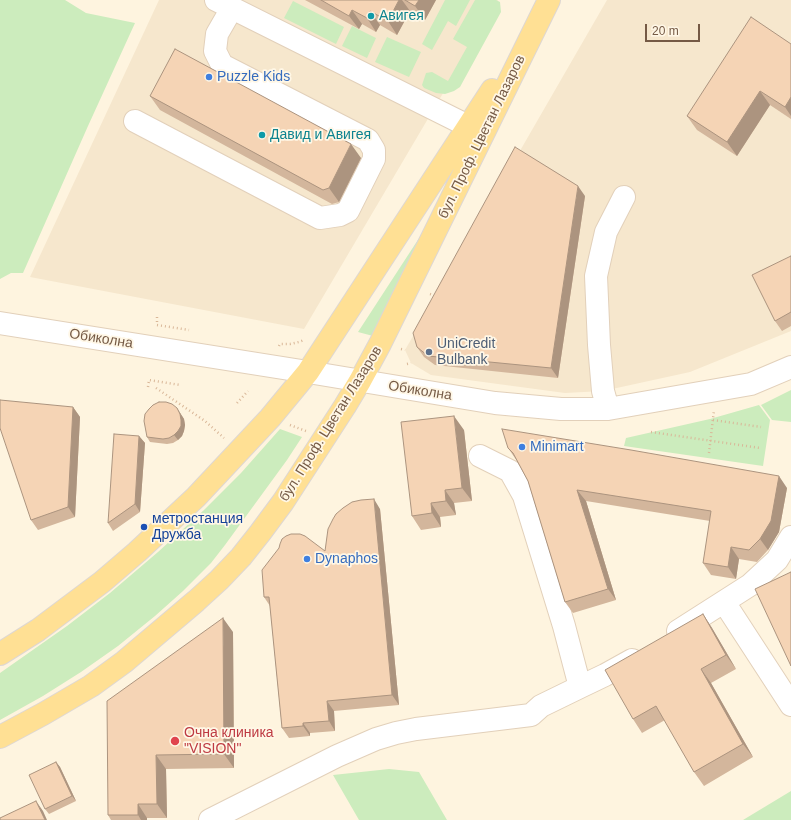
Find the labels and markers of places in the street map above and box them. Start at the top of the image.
place label: Авигея [379,8,424,24]
marker: Авигея [366,11,376,21]
place label: Puzzle Kids [217,69,290,85]
marker: Puzzle Kids [204,72,214,82]
place label: Давид и Авигея [270,127,371,143]
marker: Давид и Авигея [257,130,267,140]
place label: UniCredit Bulbank [437,336,495,368]
marker: UniCredit Bulbank [424,347,434,357]
place label: Minimart [530,439,584,455]
marker: Minimart [517,442,527,452]
place label: метростанция Дружба [152,511,243,544]
marker: метростанция Дружба [139,522,149,532]
place label: Dynaphos [315,551,378,567]
marker: Dynaphos [302,554,312,564]
place label: Очна клиника "VISION" [184,725,274,758]
marker: Очна клиника "VISION" [169,735,181,747]

